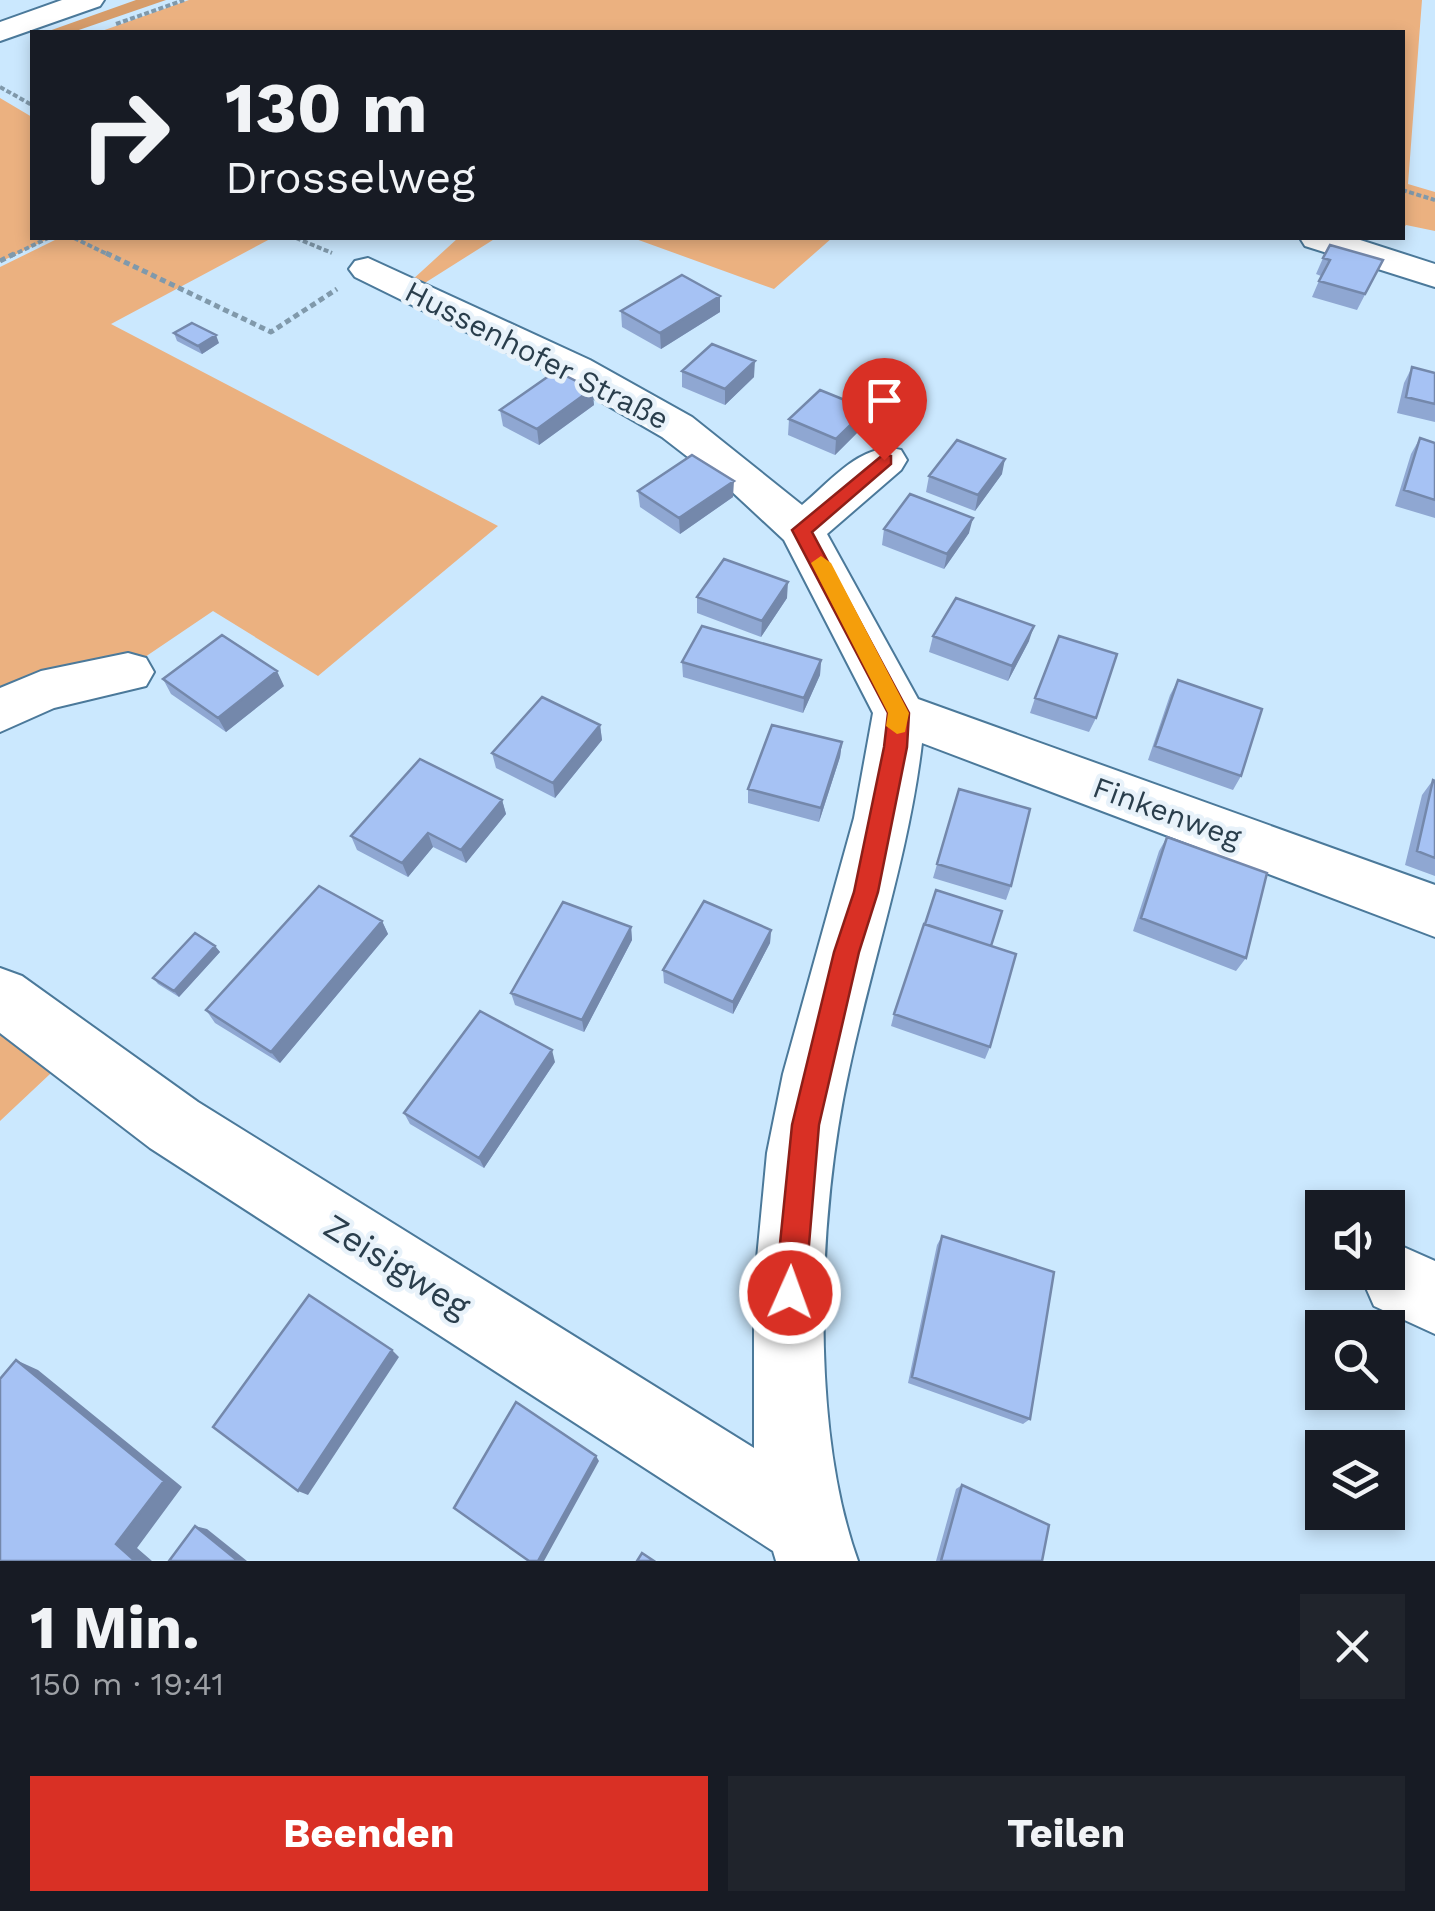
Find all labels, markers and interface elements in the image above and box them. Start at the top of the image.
text: 130 m [225,67,428,149]
icon: right [60,70,190,200]
text: Drosselweg [225,151,475,204]
street label: Hussenhofer Straße [399,273,675,437]
pin [842,358,927,461]
icon: arrive [857,373,912,428]
street label: Finkenweg [1088,769,1246,855]
map controls [1305,1190,1405,1530]
button: sound [1305,1190,1405,1290]
street label: Zeisigweg [316,1205,478,1328]
position arrow [738,1241,842,1345]
button: search [1305,1310,1405,1410]
button: layers [1305,1430,1405,1530]
text: 1 Min. [30,1592,200,1663]
button: close [1300,1594,1405,1699]
text: 150 m · 19:41 [30,1665,224,1703]
button: Beenden [30,1776,708,1891]
button: Teilen [728,1776,1405,1891]

